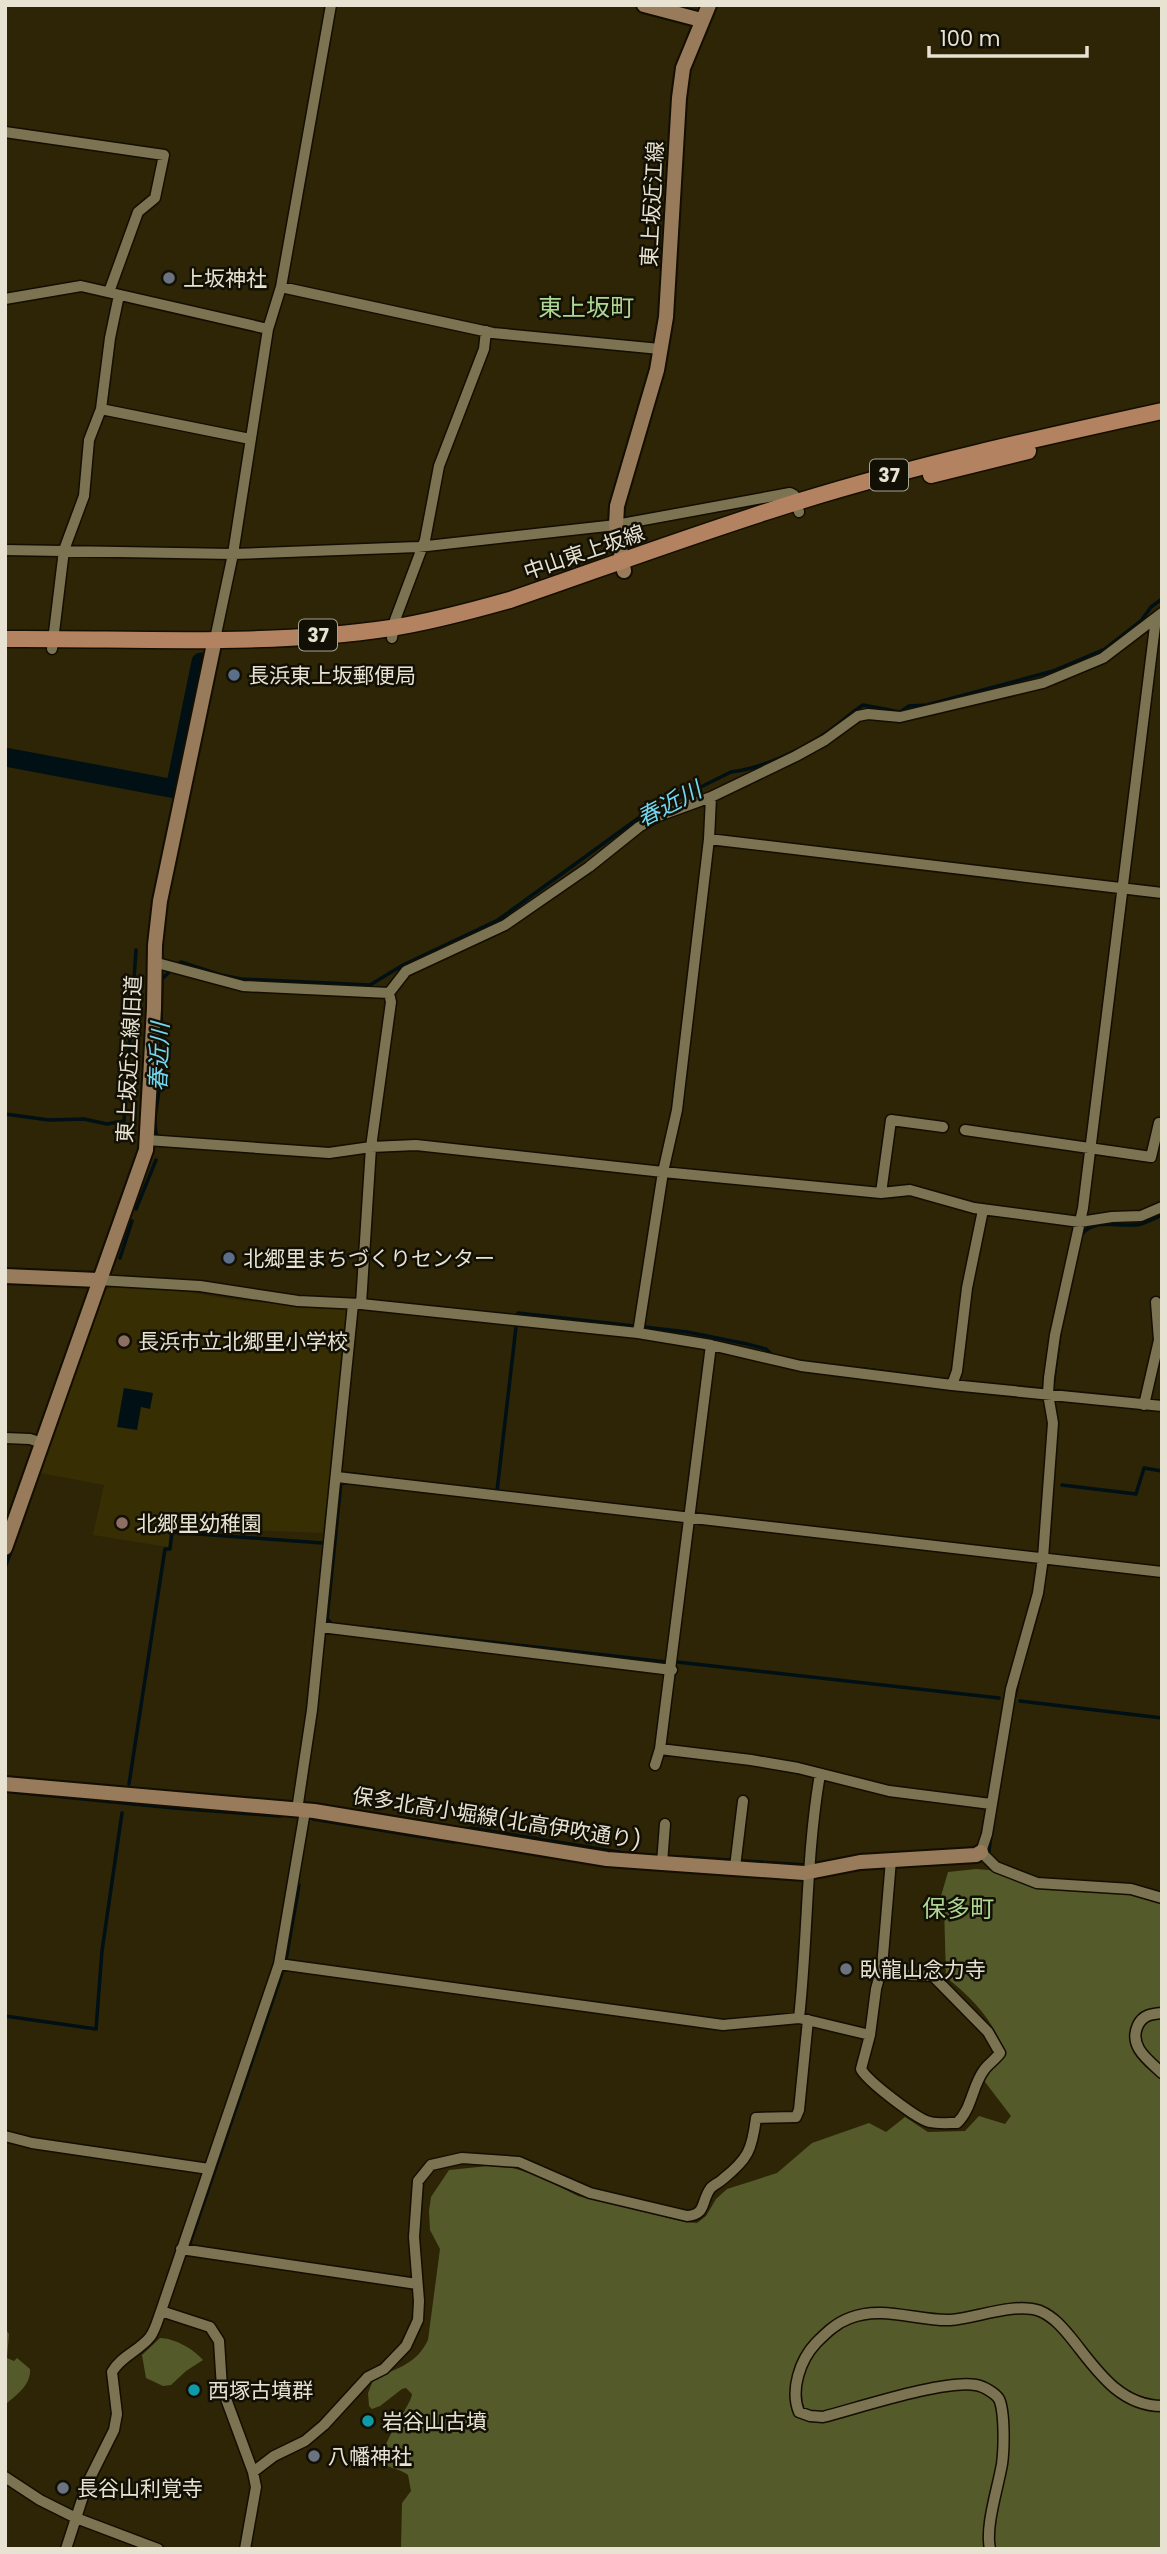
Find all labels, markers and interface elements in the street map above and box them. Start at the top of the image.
scale bar [929,14,1086,58]
text: 100 m [940,24,1000,53]
street label: 東上坂近江線 [634,140,670,268]
place label: 上坂神社 [183,264,267,293]
marker: 上坂神社 [161,270,177,286]
district label: 東上坂町 [538,291,634,324]
road number: 37 [870,460,908,490]
street label: 中山東上坂線 [520,518,648,586]
road number: 37 [299,620,337,650]
place label: 長浜東上坂郵便局 [248,661,416,690]
marker: 長浜東上坂郵便局 [226,667,242,683]
water label: 春近川 [631,772,710,834]
street label: 東上坂近江線旧道 [110,974,148,1144]
water label: 春近川 [142,1019,176,1092]
place label: 北郷里まちづくりセンター [243,1244,495,1273]
marker: 北郷里まちづくりセンター [221,1250,237,1266]
place label: 長浜市立北郷里小学校 [138,1327,348,1356]
marker: 長浜市立北郷里小学校 [116,1333,132,1349]
place label: 北郷里幼稚園 [136,1509,262,1538]
marker: 北郷里幼稚園 [114,1515,130,1531]
street label: 保多北高小堀線(北高伊吹通り) [350,1781,644,1855]
district label: 保多町 [922,1892,994,1925]
place label: 臥龍山念力寺 [860,1955,986,1984]
marker: 臥龍山念力寺 [838,1961,854,1977]
place label: 西塚古墳群 [208,2376,313,2405]
marker: 西塚古墳群 [186,2382,202,2398]
place label: 岩谷山古墳 [382,2407,487,2436]
marker: 岩谷山古墳 [360,2413,376,2429]
place label: 八幡神社 [328,2442,412,2471]
marker: 八幡神社 [306,2448,322,2464]
place label: 長谷山利覚寺 [77,2474,203,2503]
marker: 長谷山利覚寺 [55,2480,71,2496]

